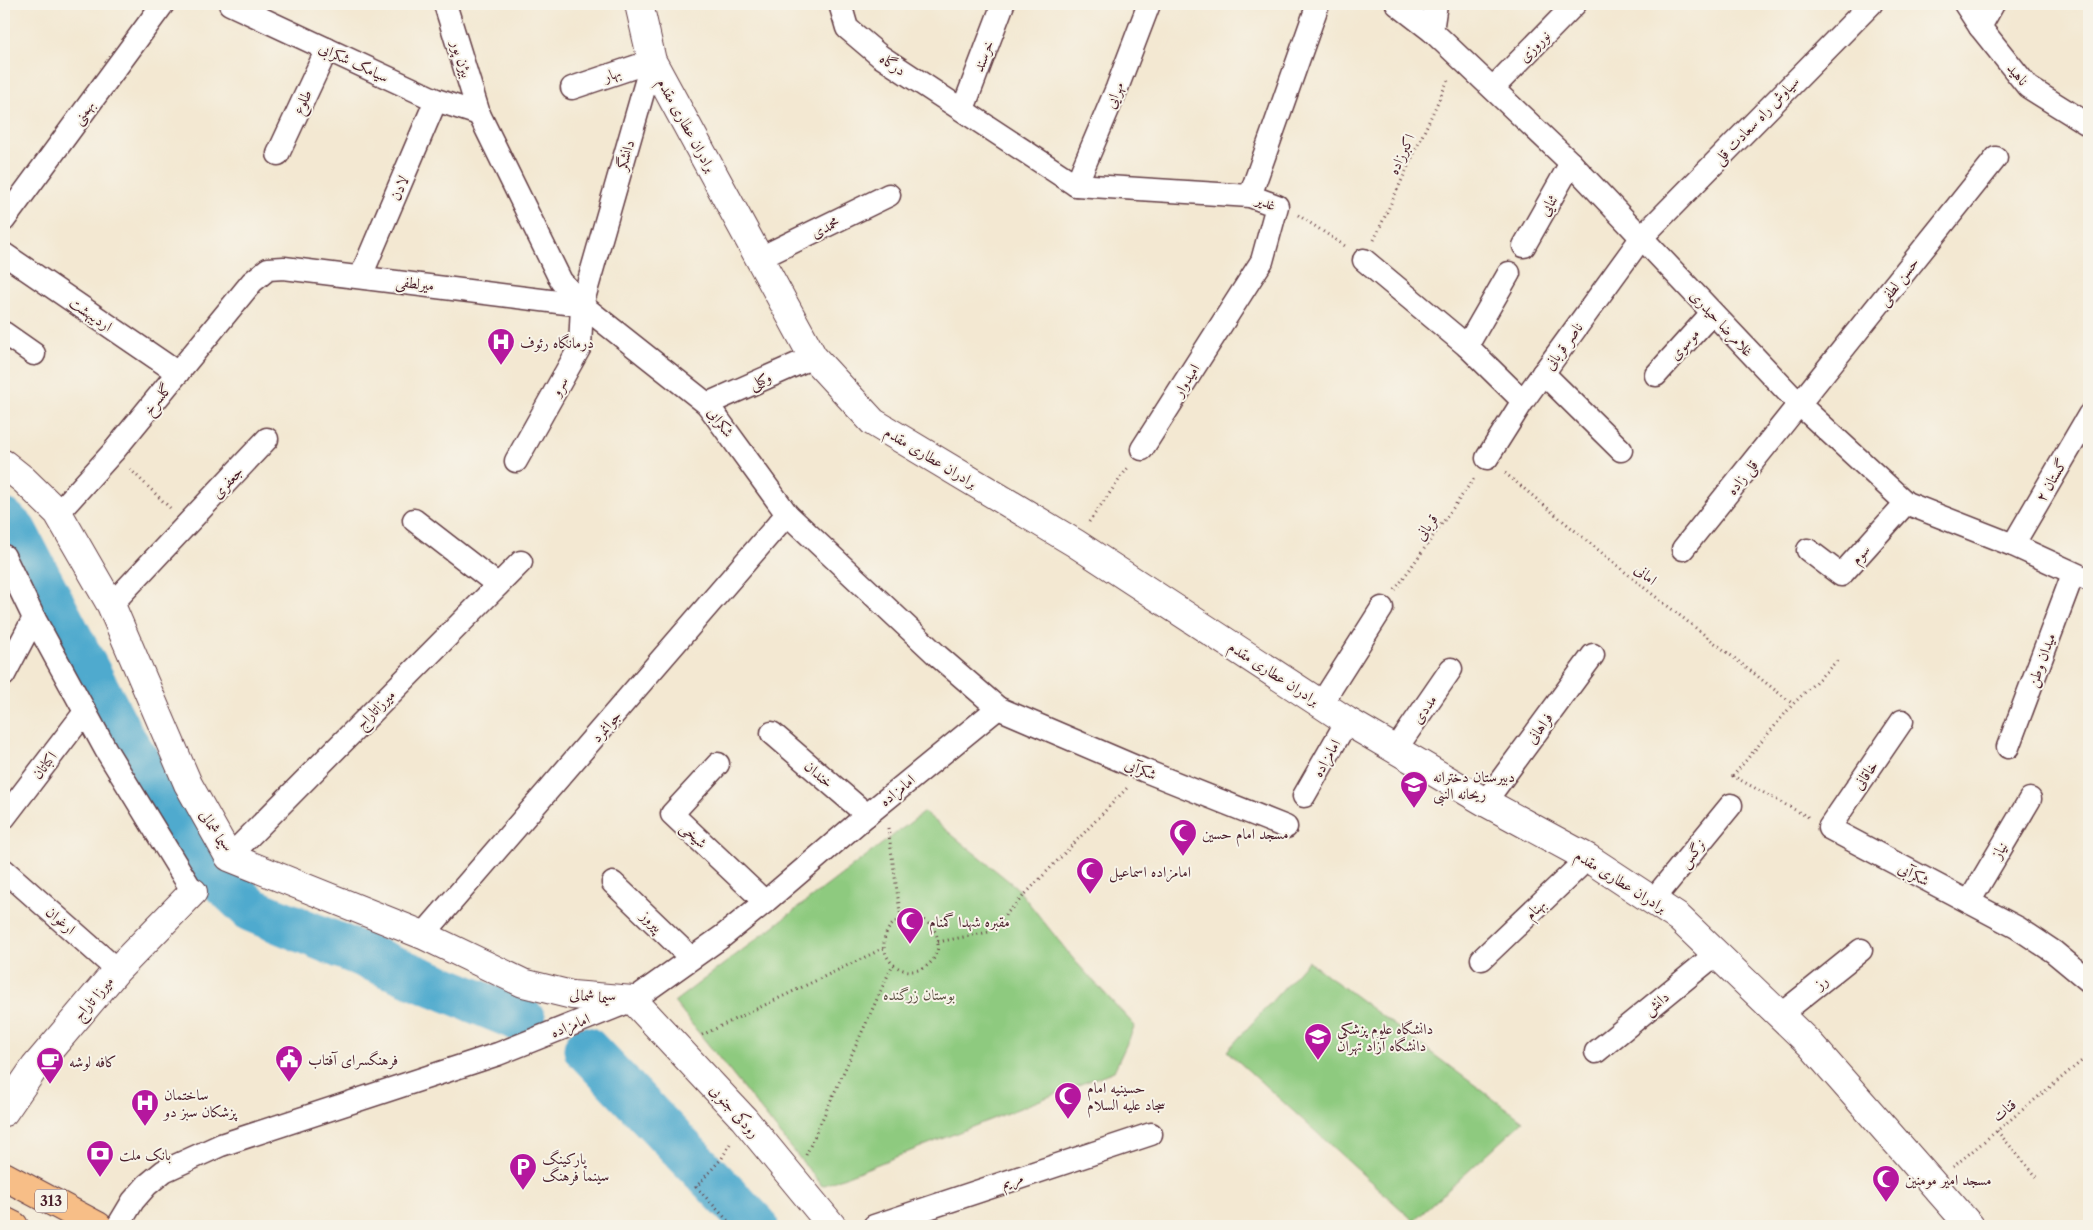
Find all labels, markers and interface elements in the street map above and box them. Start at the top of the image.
street label: نوروزی [1514,26,1554,66]
street label: بیژن پور [445,36,477,81]
street label: خرسند [968,37,998,75]
street label: سیامک شکرابی [315,38,392,88]
street label: درگاه [876,48,910,80]
street label: ناهید [2003,59,2033,89]
street label: بهار [599,62,624,87]
street label: سیاوش راه سعادت قلی [1709,72,1804,170]
street label: برادران عطاری مقدم [650,75,721,178]
street label: مهرایی [1100,79,1129,112]
street label: طلوع [288,87,320,119]
street label: بهمنی [68,96,100,129]
street label: اکبرزاده [1383,131,1419,177]
street label: دانشگر [611,138,639,175]
street label: لادن [385,173,413,203]
street label: غدیر [1251,189,1279,215]
street label: ثنایی [1534,191,1563,220]
street label: محمدی [808,212,843,242]
street label: حسن لطفی [1873,253,1924,310]
street label: میرلطفی [394,271,435,297]
street label: غلامرضا حیدری [1685,286,1758,362]
street label: اردیبهشت [65,293,116,336]
street label: ناصر قربانی [1539,318,1588,374]
street label: موسوی [1665,324,1703,364]
hospital icon: درمانگاه رئوف [486,327,516,366]
place label: درمانگاه رئوف [520,333,594,352]
street label: امیدوار [1168,360,1203,402]
street label: وکیلی [746,367,775,395]
street label: سرو [545,373,573,401]
street label: گلسرخ [138,379,179,421]
street label: شکرابی [702,403,738,442]
street label: برادران عطاری مقدم [879,422,981,496]
street label: گستان ۲ [2031,455,2071,505]
street label: قلی زاده [1722,456,1763,500]
street label: جعفری [207,462,247,503]
street label: قربانی [1410,510,1443,545]
street label: سوم [1846,540,1877,571]
street label: امانی [1631,559,1661,589]
street label: میدان وطن [2022,630,2060,690]
street label: برادران عطاری مقدم [1223,637,1323,713]
street label: میرزاتاراج [351,685,402,736]
street label: مددی [1407,691,1441,727]
street label: جوانمرد [587,706,626,747]
street label: فراهانی [1521,709,1558,748]
street label: امامزاده [1308,736,1346,781]
street label: اکباتان [27,747,61,783]
street label: شکرآبی [1121,754,1160,786]
street label: خندان [801,756,837,792]
street label: خاقانی [1848,757,1882,793]
place label: دبیرستان دخترانه ریحانه النبی [1433,767,1515,806]
street label: امامزاده [875,770,920,812]
school or university icon: دبیرستان دخترانه ریحانه النبی [1399,770,1429,809]
street label: سیما شمالی [196,806,236,856]
street label: شیخی [675,818,711,854]
mosque icon: مسجد امام حسین [1168,818,1198,857]
place label: مسجد امام حسین [1202,824,1288,847]
street label: نرگس [1675,835,1710,872]
street label: نیاز [1986,838,2011,863]
street label: برادران عطاری مقدم [1569,845,1671,920]
mosque icon: امامزاده اسماعیل [1075,856,1105,895]
street label: شکرآبی [1894,858,1933,892]
place label: امامزاده اسماعیل [1109,862,1191,883]
street label: بهنام [1521,895,1552,926]
street label: ارغوان [42,902,80,938]
street label: پیروز [634,905,668,938]
mosque icon: مقبره شهدا گمنام [895,906,925,945]
place label: مقبره شهدا گمنام [929,912,1010,935]
street label: رز [1809,971,1832,994]
street label: میرزا تاراج [69,972,120,1027]
street label: سیما شمالی [569,984,617,1008]
park label: بوستان زرگنده [883,985,955,1004]
street label: دانش [1639,987,1673,1020]
street label: امامزاده [548,1009,593,1043]
place label: دانشگاه علوم پزشکی دانشگاه آزاد تهران [1337,1019,1433,1056]
school or university icon: دانشگاه علوم پزشکی دانشگاه آزاد تهران [1303,1022,1333,1061]
public building icon: فرهنگسرای آفتاب [274,1044,304,1083]
cafe icon: کافه لوشه [35,1046,65,1085]
place label: فرهنگسرای آفتاب [308,1050,398,1070]
place label: کافه لوشه [69,1052,117,1071]
place label: حسینیه امام سجاد علیه السلام [1087,1078,1165,1118]
street label: رودکی جنوبی [705,1080,764,1143]
mosque icon: حسینیه امام سجاد علیه السلام [1053,1081,1083,1120]
place label: ساختمان پزشکان سبز دو [162,1085,238,1122]
hospital icon: ساختمان پزشکان سبز دو [130,1088,160,1127]
street label: قنات [1988,1095,2020,1125]
bank icon: بانک ملت [85,1139,115,1178]
place label: بانک ملت [119,1145,171,1164]
place label: پارکینگ سینما فرهنگ [542,1149,609,1186]
parking icon: پارکینگ سینما فرهنگ [508,1152,538,1191]
mosque icon: مسجد امیر مومنین [1871,1164,1901,1203]
street label: مریم [998,1167,1027,1196]
place label: مسجد امیر مومنین [1905,1170,1992,1189]
road number: 313 [35,1190,67,1212]

